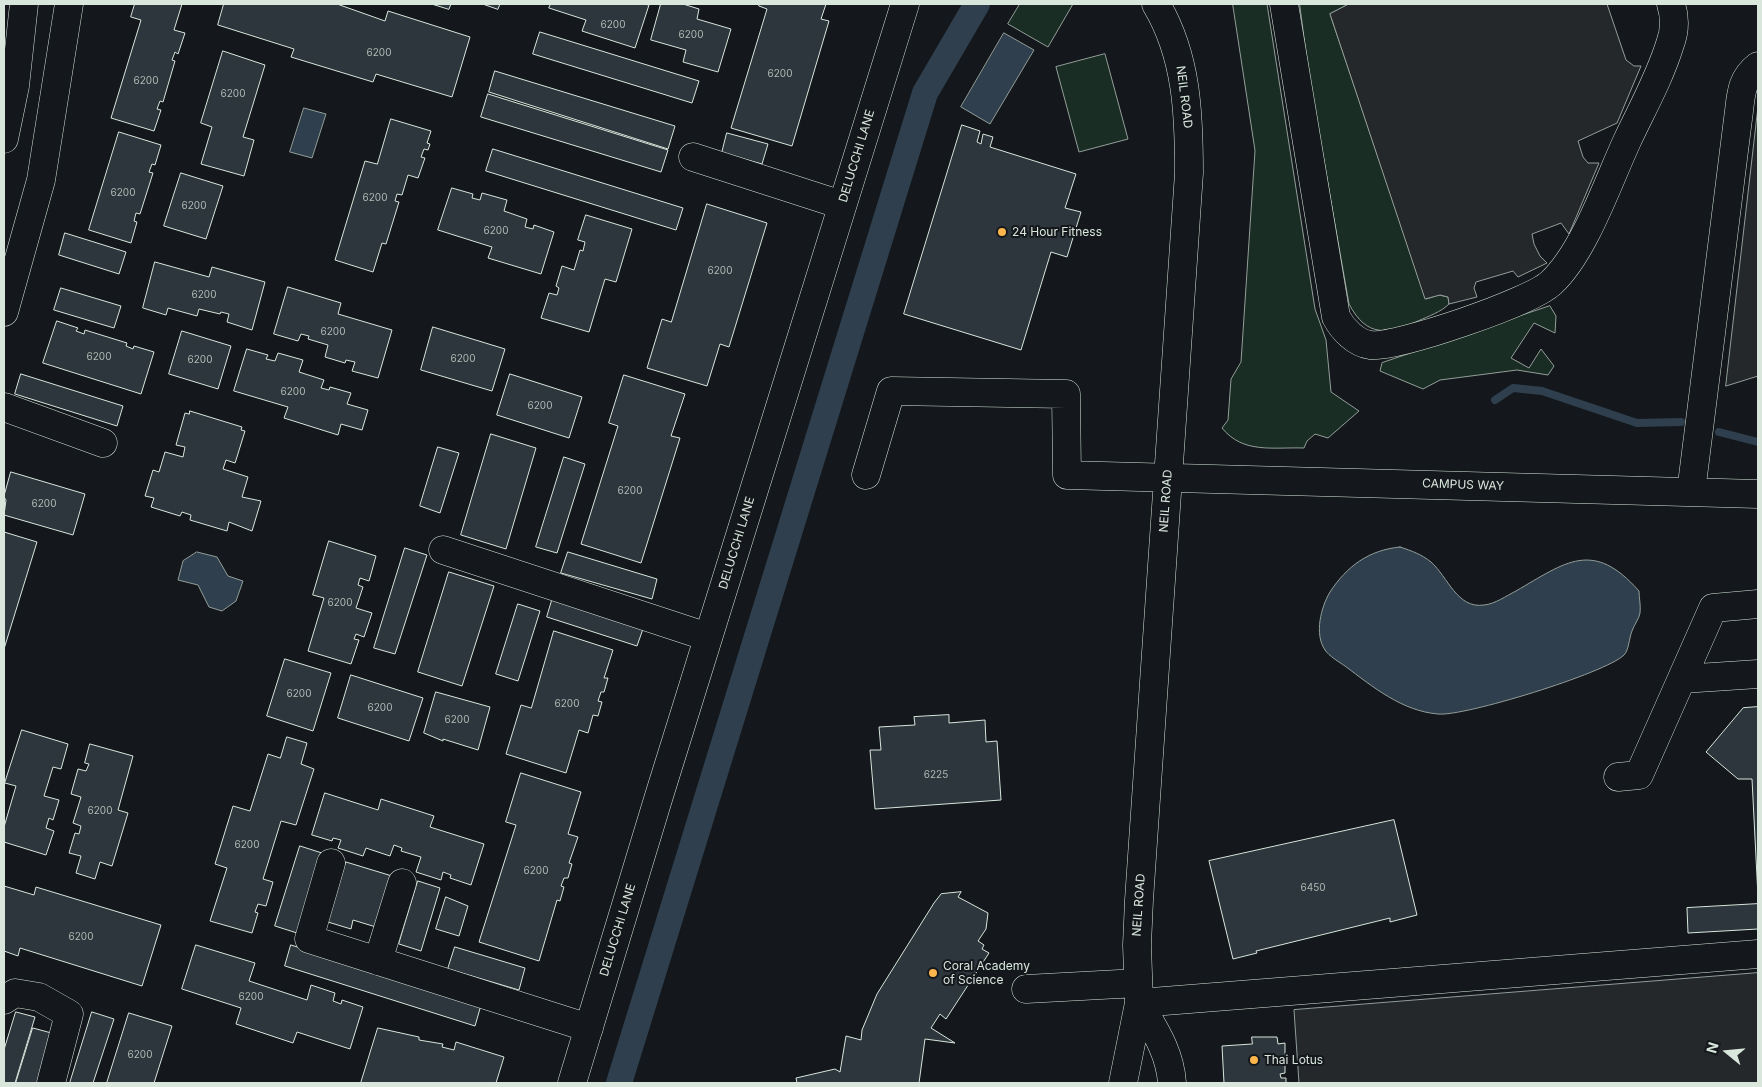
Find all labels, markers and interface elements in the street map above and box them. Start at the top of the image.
house number: 6200 [601,19,625,31]
house number: 6200 [679,29,703,41]
house number: 6200 [367,47,391,59]
street label: NEIL ROAD [1173,65,1195,129]
house number: 6200 [768,68,792,80]
house number: 6200 [134,75,158,87]
house number: 6200 [221,88,245,100]
street label: DELUCCHI LANE [836,108,878,204]
house number: 6200 [111,187,135,199]
house number: 6200 [363,192,387,204]
house number: 6200 [182,200,206,212]
house number: 6200 [484,225,508,237]
place label: 24 Hour Fitness [1012,225,1102,239]
marker: 24 Hour Fitness [996,226,1008,238]
house number: 6200 [708,265,732,277]
house number: 6200 [192,289,216,301]
house number: 6200 [321,326,345,338]
house number: 6200 [87,351,111,363]
house number: 6200 [451,353,475,365]
house number: 6200 [188,354,212,366]
house number: 6200 [281,386,305,398]
house number: 6200 [528,400,552,412]
street label: NEIL ROAD [1157,469,1175,533]
street label: CAMPUS WAY [1422,476,1504,494]
house number: 6200 [618,485,642,497]
street label: DELUCCHI LANE [716,495,758,591]
house number: 6200 [32,498,56,510]
house number: 6200 [328,597,352,609]
house number: 6200 [287,688,311,700]
house number: 6200 [555,698,579,710]
house number: 6200 [368,702,392,714]
house number: 6200 [445,714,469,726]
house number: 6225 [924,769,948,781]
house number: 6200 [88,805,112,817]
house number: 6200 [235,839,259,851]
house number: 6200 [524,865,548,877]
street label: NEIL ROAD [1130,873,1148,937]
street label: DELUCCHI LANE [597,882,639,978]
house number: 6450 [1300,882,1326,894]
house number: 6200 [69,931,93,943]
place label: Coral Academy of Science [943,959,1030,987]
marker: Coral Academy of Science [927,967,939,979]
house number: 6200 [239,991,263,1003]
north arrow [1702,1027,1752,1077]
text: N [1702,1040,1722,1055]
house number: 6200 [128,1049,152,1061]
place label: Thai Lotus [1264,1053,1323,1067]
marker: Thai Lotus [1248,1054,1260,1066]

